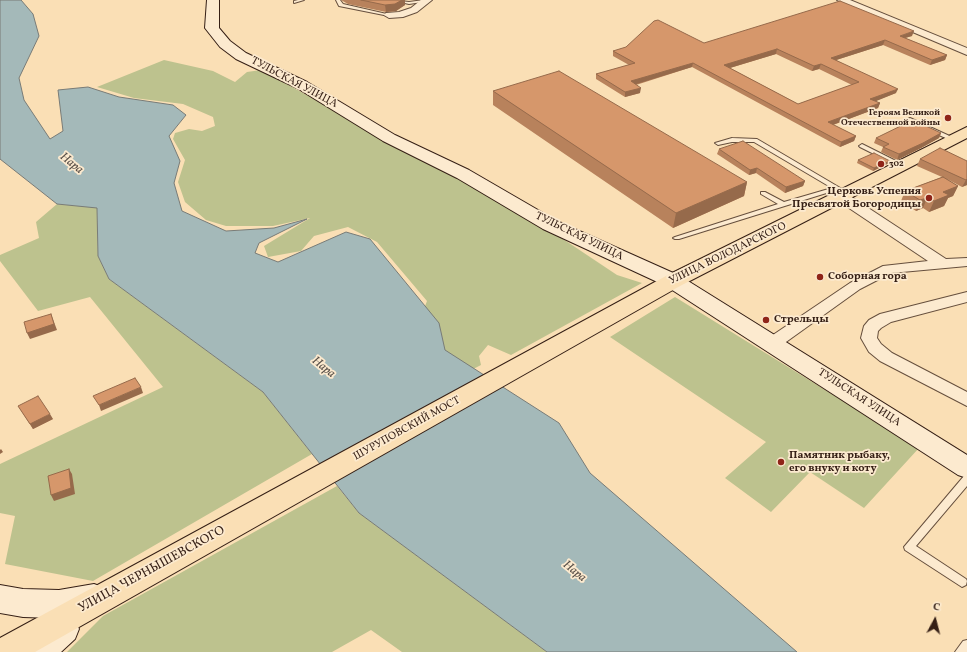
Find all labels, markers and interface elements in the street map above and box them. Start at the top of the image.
street label: ТУЛЬСКАЯ УЛИЦА [248,55,340,111]
place label: Героям Великой Отечественной войны [841,108,940,129]
marker: Героям Великой Отечественной войны [943,113,953,123]
water label: Нара [56,150,86,178]
marker: 302 [876,159,886,169]
place label: 302 [889,159,904,169]
place label: Церковь Успения Пресвятой Богородицы [792,185,921,211]
marker: Церковь Успения Пресвятой Богородицы [924,193,934,203]
street label: ТУЛЬСКАЯ УЛИЦА [533,210,625,264]
street label: УЛИЦА ВОЛОДАРСКОГО [667,220,789,288]
place label: Соборная гора [828,270,907,284]
marker: Соборная гора [815,272,825,282]
place label: Стрельцы [774,313,829,327]
marker: Стрельцы [761,315,771,325]
water label: Нара [308,354,338,382]
street label: ТУЛЬСКАЯ УЛИЦА [815,366,903,430]
street label: ШУРУПОВСКИЙ МОСТ [351,394,463,464]
place label: Памятник рыбаку, его внуку и коту [789,449,890,475]
marker: Памятник рыбаку, его внуку и коту [776,457,786,467]
street label: УЛИЦА ЧЕРНЫШЕВСКОГО [76,523,228,617]
water label: Нара [559,558,589,586]
north arrow [915,600,955,640]
text: С [932,600,941,615]

